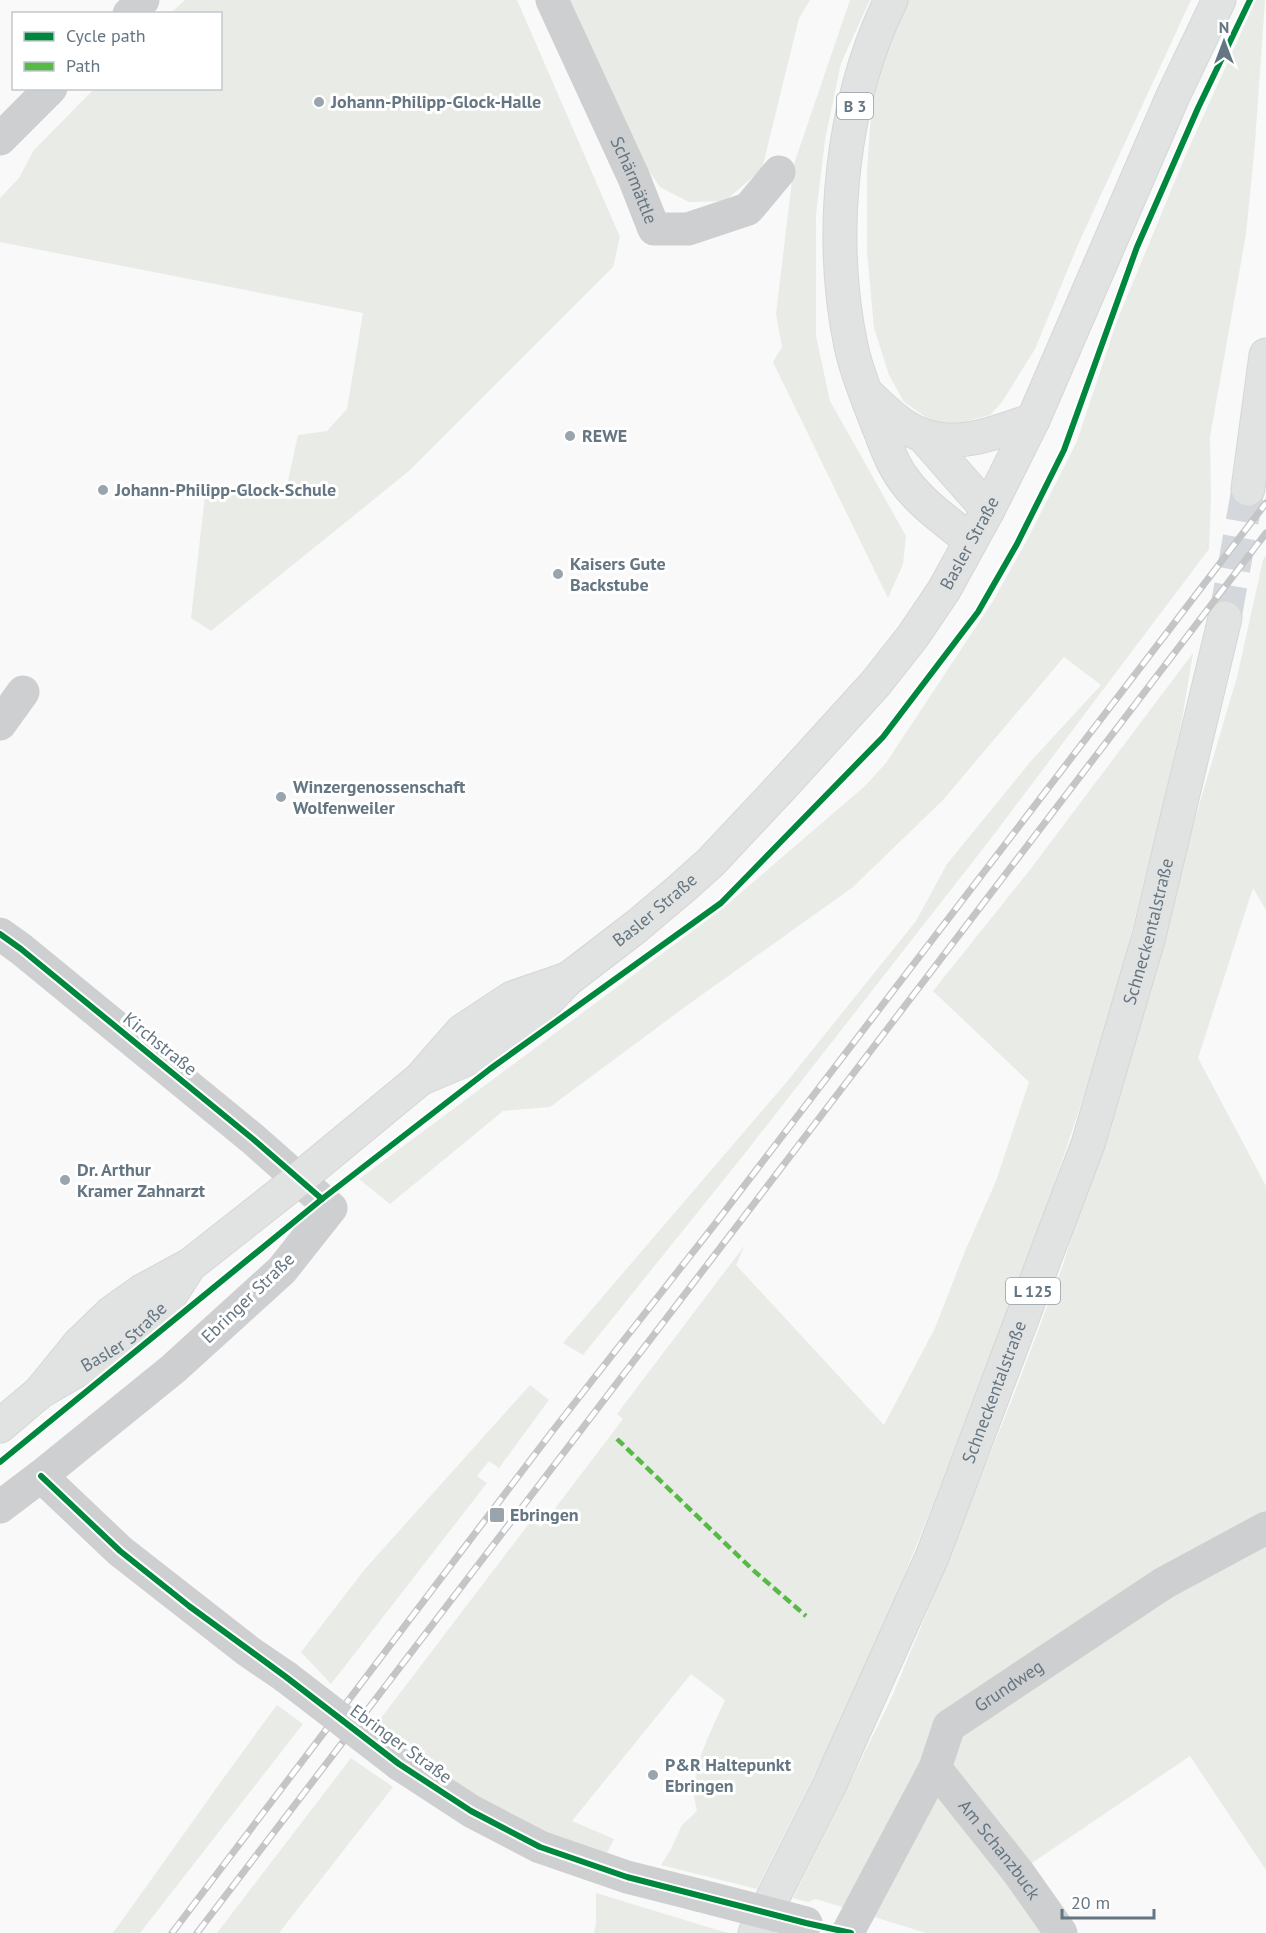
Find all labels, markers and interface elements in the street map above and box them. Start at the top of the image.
legend [12,12,222,90]
north arrow [1194,12,1254,72]
text: N [1219,17,1229,37]
text: Cycle path [66,24,146,47]
text: Path [66,54,100,77]
place label: Johann-Philipp-Glock-Halle [330,90,541,113]
road number: B 3 [837,93,873,119]
marker: Johann-Philipp-Glock-Halle [312,95,326,109]
street label: Schärmättle [605,133,663,227]
place label: REWE [582,424,627,447]
marker: REWE [563,429,577,443]
place label: Johann-Philipp-Glock-Schule [114,478,336,501]
marker: Johann-Philipp-Glock-Schule [96,483,110,497]
street label: Basler Straße [934,493,1004,594]
place label: Kaisers Gute Backstube [570,552,666,596]
marker: Kaisers Gute Backstube [551,567,565,581]
place label: Winzergenossenschaft Wolfenweiler [293,775,466,819]
marker: Winzergenossenschaft Wolfenweiler [274,790,288,804]
street label: Schneckentalstraße [1117,856,1178,1008]
street label: Basler Straße [608,868,702,951]
street label: Kirchstraße [119,1007,202,1080]
place label: Dr. Arthur Kramer Zahnarzt [77,1158,206,1202]
marker: Dr. Arthur Kramer Zahnarzt [58,1173,72,1187]
street label: Ebringer Straße [196,1248,299,1348]
road number: L 125 [1006,1278,1060,1304]
street label: Basler Straße [76,1297,171,1377]
street label: Schneckentalstraße [956,1317,1031,1466]
place label: Ebringen [510,1503,579,1526]
marker: Ebringen [488,1506,506,1524]
street label: Grundweg [970,1654,1048,1717]
street label: Ebringer Straße [346,1699,457,1788]
place label: P&R Haltepunkt Ebringen [665,1753,792,1797]
marker: P&R Haltepunkt Ebringen [646,1768,660,1782]
street label: Am Schanzbuck [954,1795,1046,1904]
scale bar [1062,1882,1154,1920]
text: 20 m [1071,1891,1110,1914]

